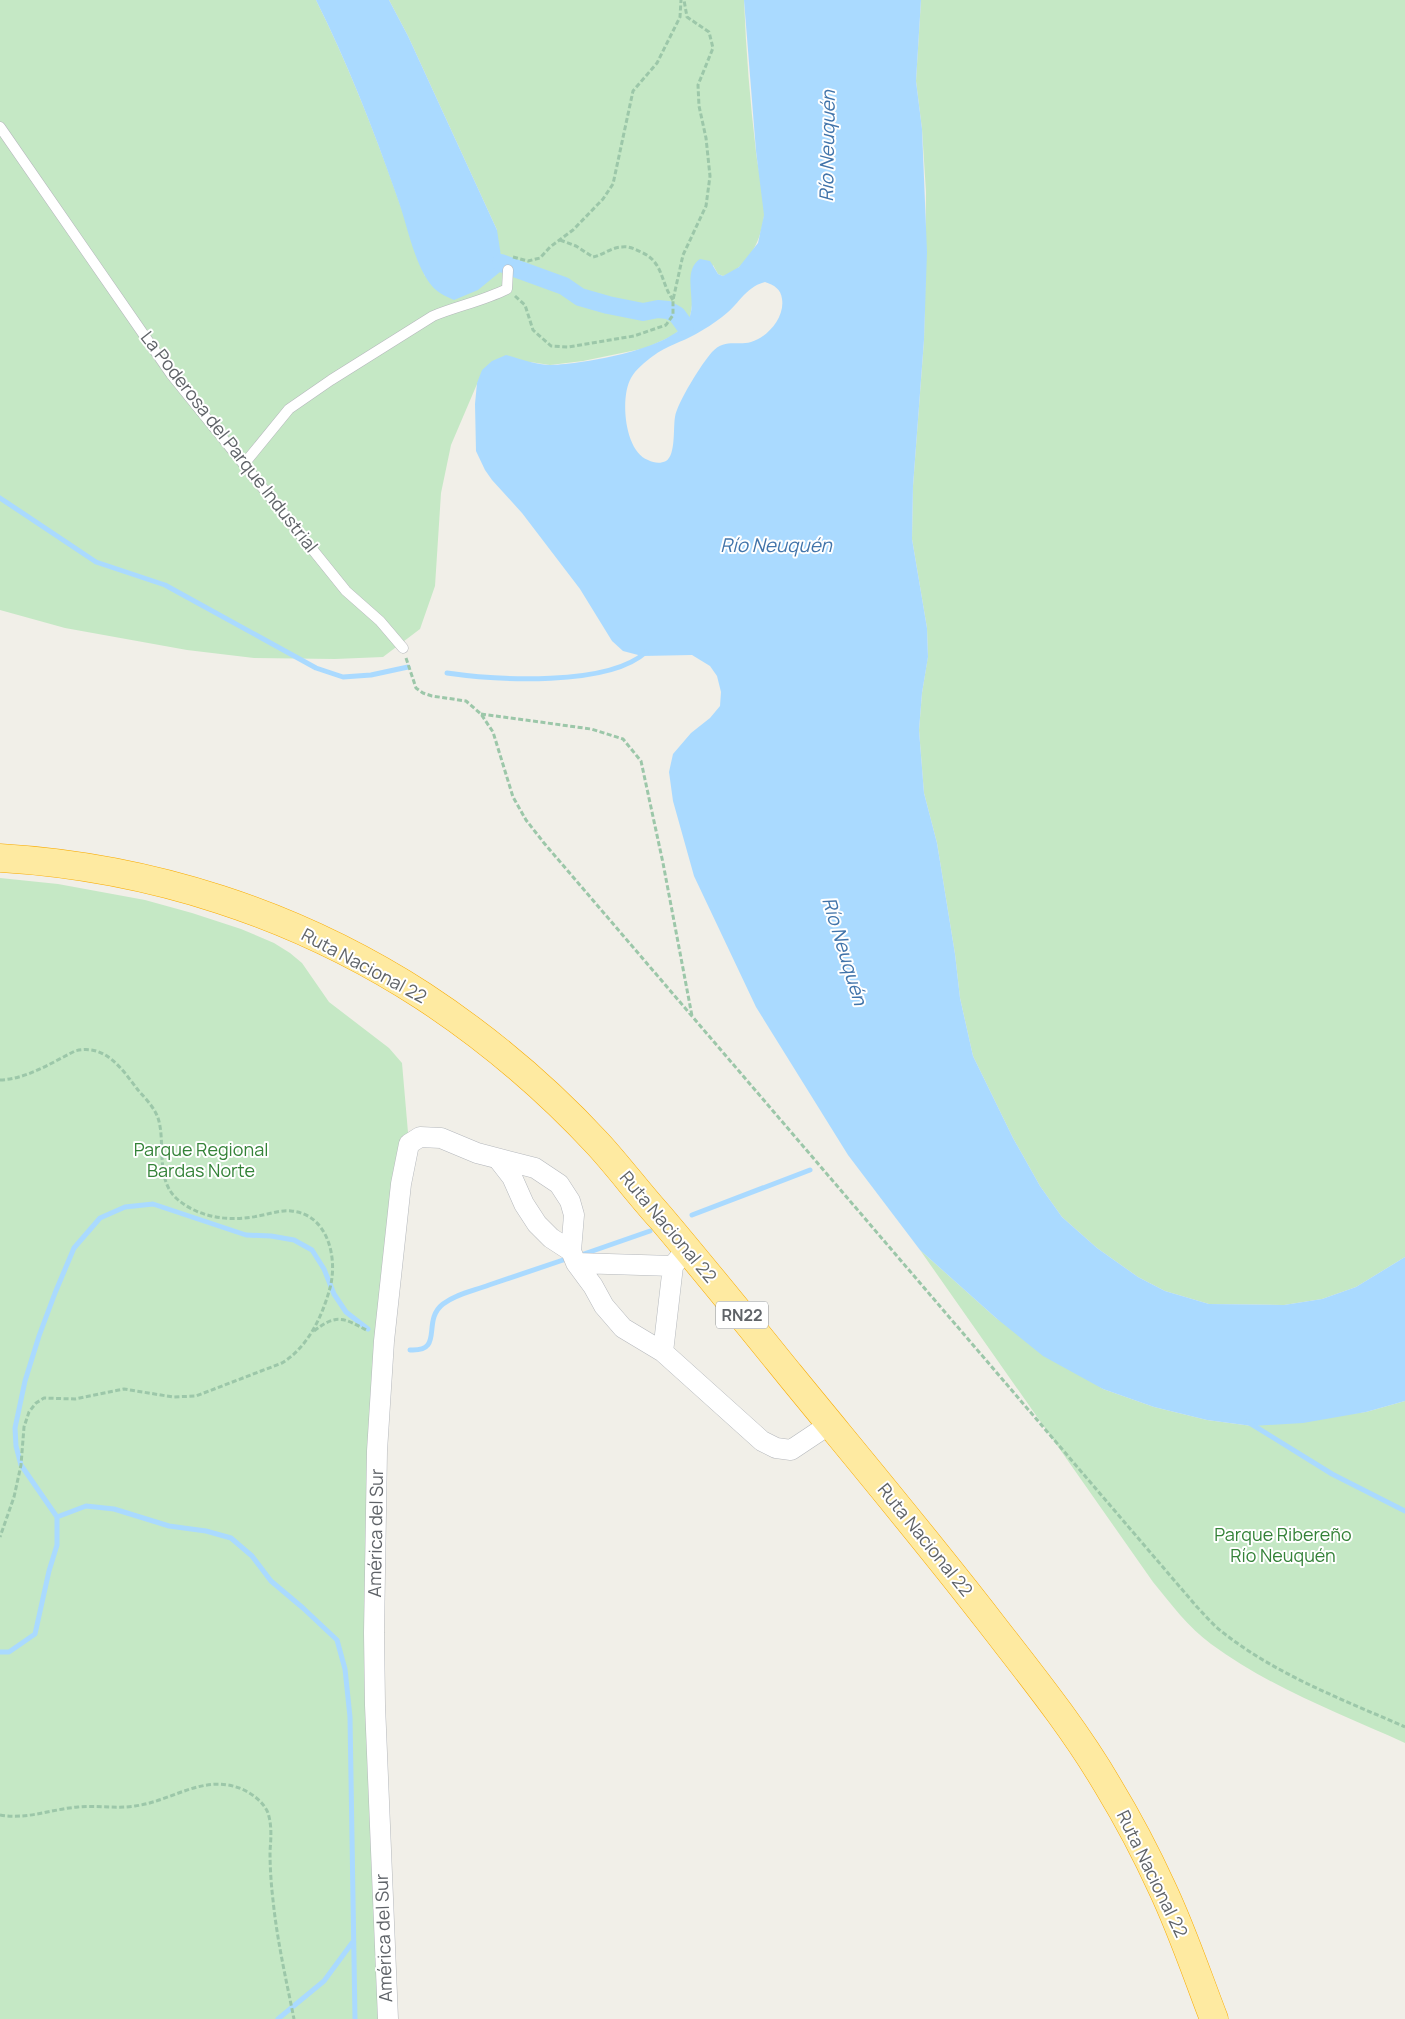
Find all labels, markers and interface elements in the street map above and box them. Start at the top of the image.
water label: Río Neuquén [813,89,841,202]
street label: La Poderosa del Parque Industrial [136,326,324,557]
water label: Río Neuquén [720,532,832,558]
water label: Río Neuquén [816,894,874,1009]
street label: Ruta Nacional 22 [298,922,431,1008]
park label: Parque Regional Bardas Norte [134,1137,268,1182]
street label: Ruta Nacional 22 [615,1166,723,1287]
road number: RN22 [716,1302,768,1328]
street label: América del Sur [362,1468,388,1598]
street label: Ruta Nacional 22 [873,1478,979,1601]
park label: Parque Ribereño Río Neuquén [1214,1522,1352,1567]
street label: Ruta Nacional 22 [1112,1806,1194,1941]
street label: América del Sur [369,1873,397,2003]

